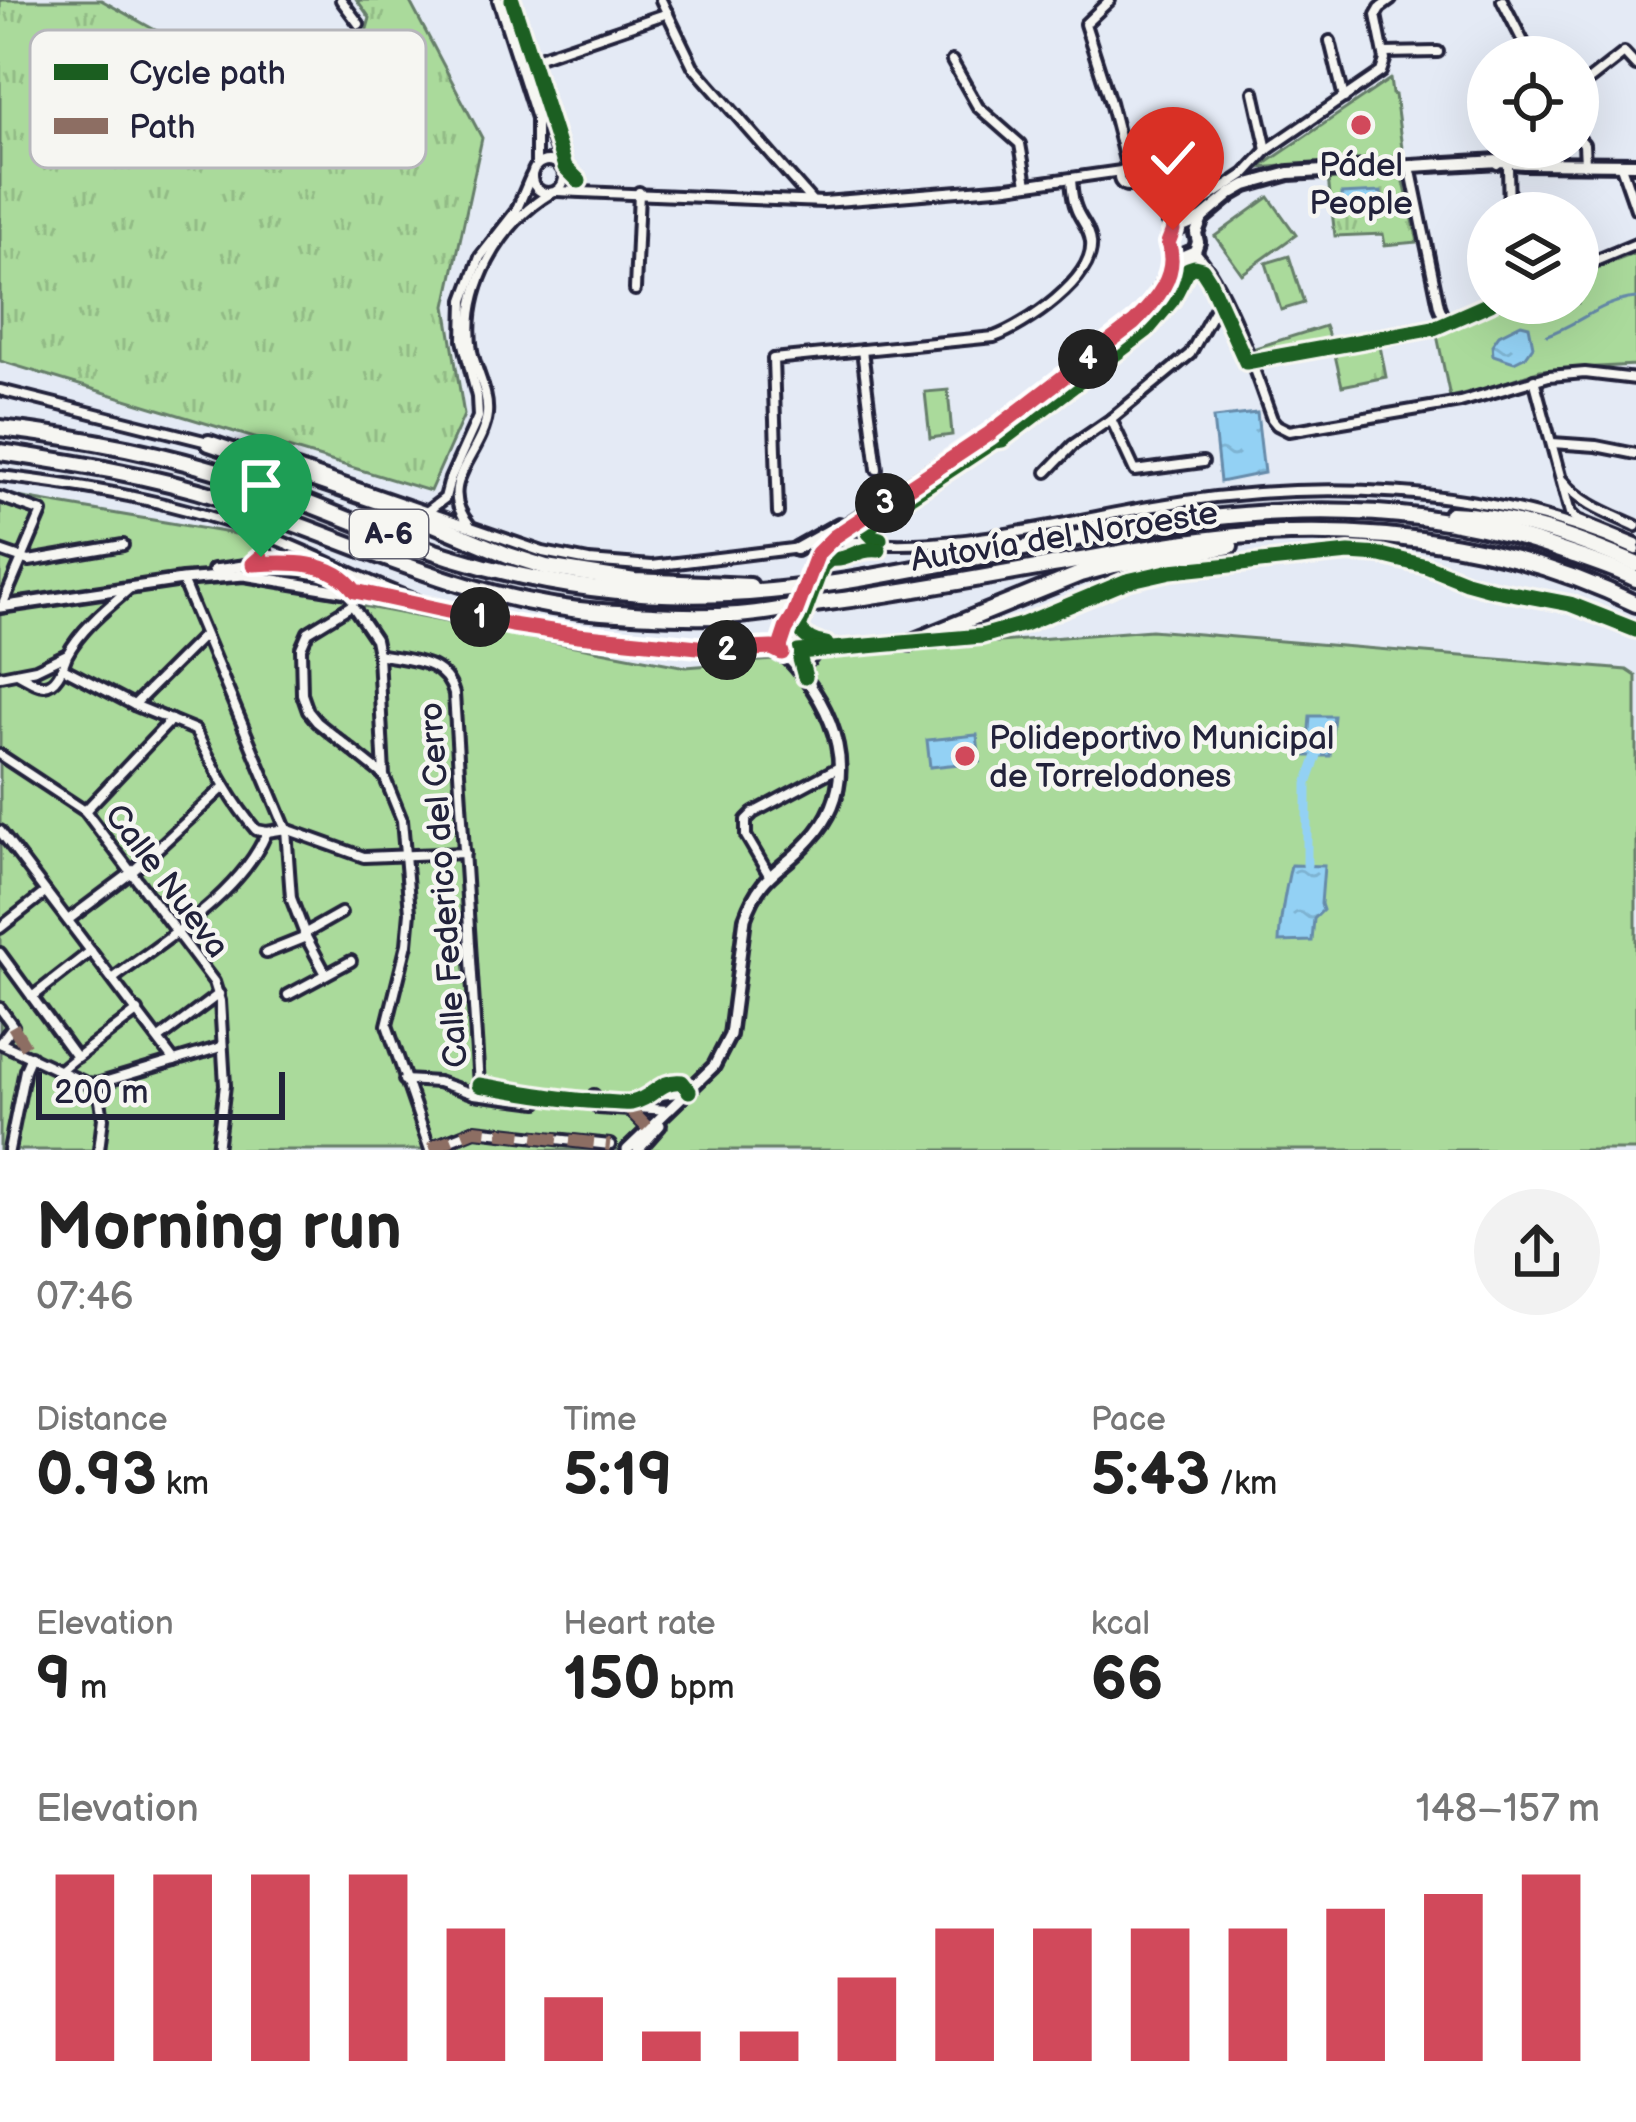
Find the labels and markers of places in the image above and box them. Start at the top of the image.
pin [1122,107,1224,230]
marker: Pádel People [1348,112,1374,138]
place label: Pádel People [1309,146,1413,224]
pin: 4 [1058,329,1118,389]
pin [210,434,312,557]
pin: 3 [855,473,915,533]
pin: 1 [450,587,510,647]
pin: 2 [697,620,757,680]
place label: Polideportivo Municipal de Torrelodones [989,719,1334,797]
marker: Polideportivo Municipal de Torrelodones [952,743,978,769]

